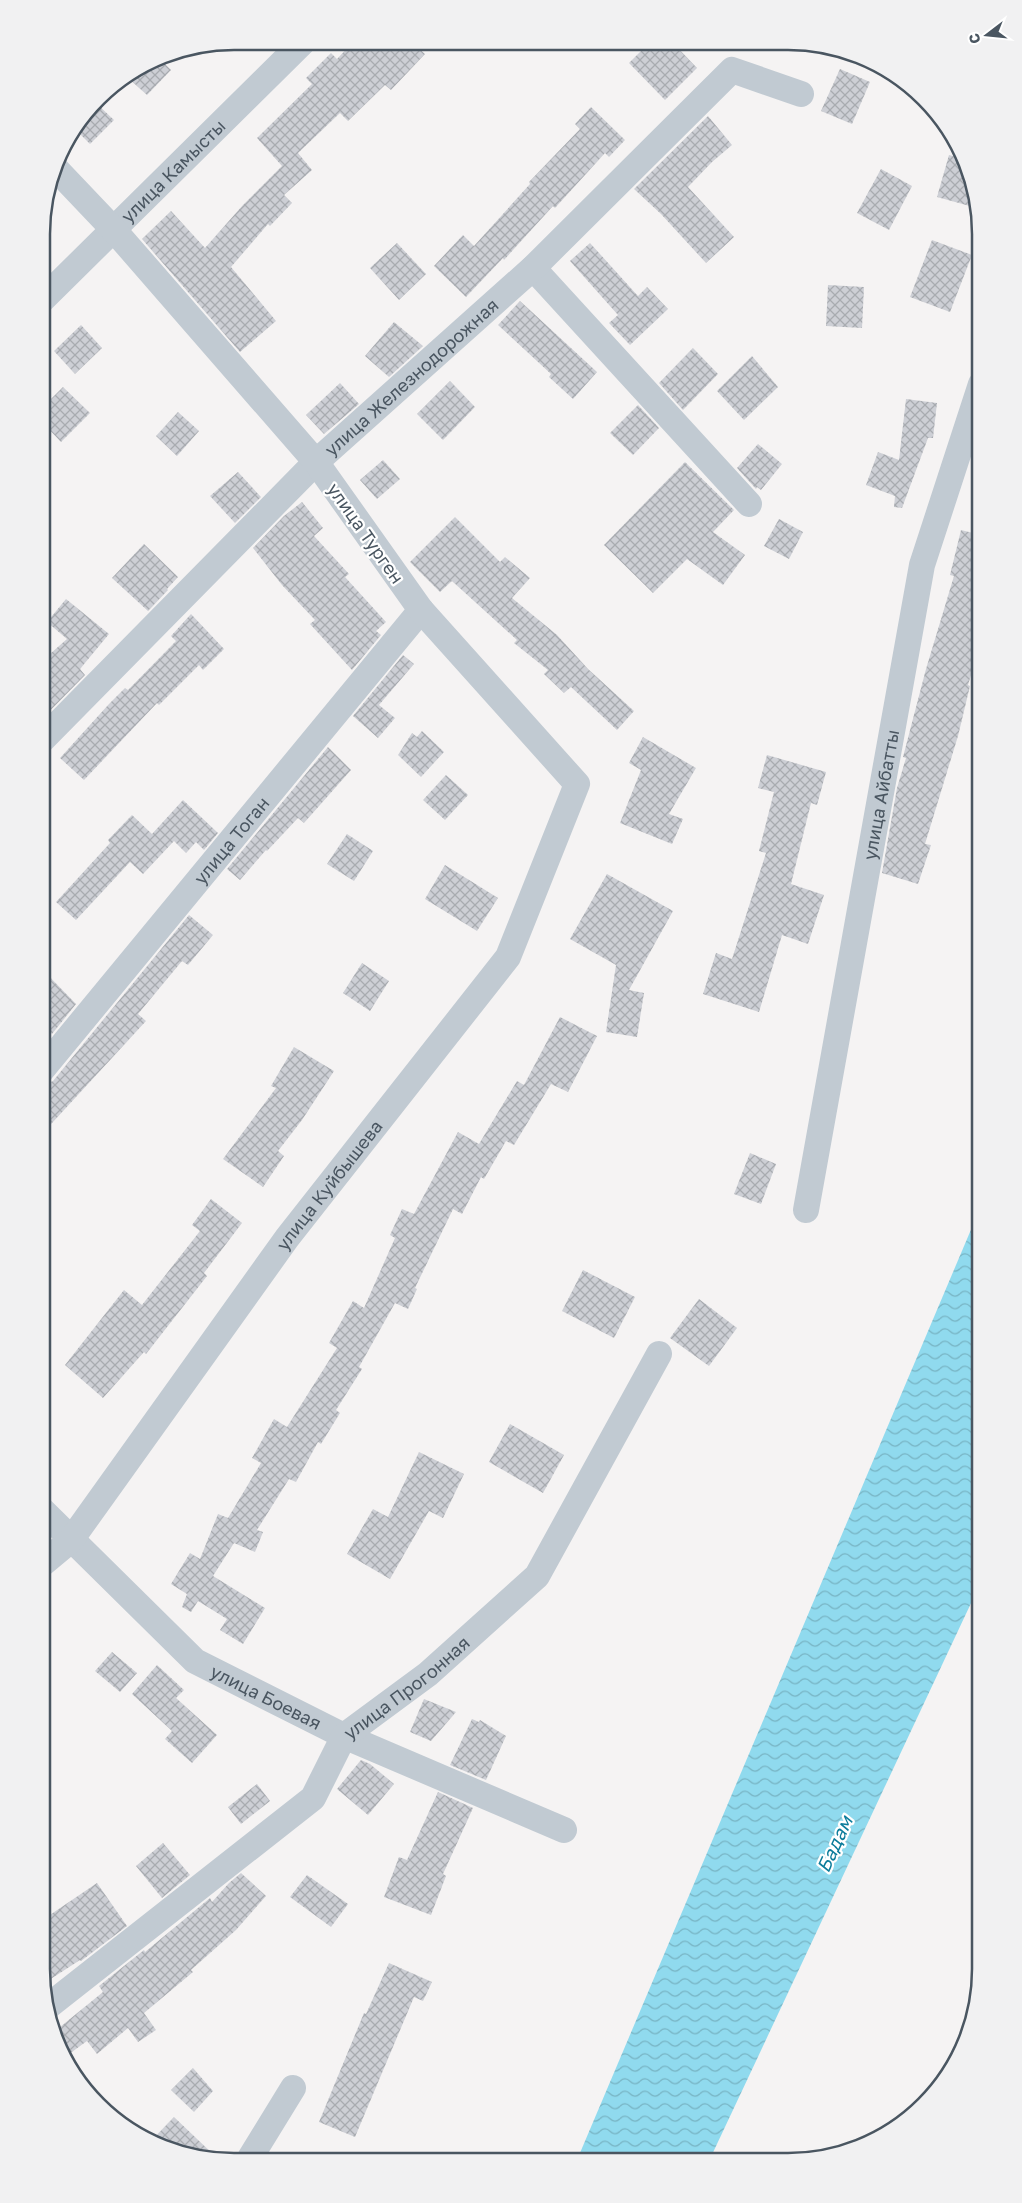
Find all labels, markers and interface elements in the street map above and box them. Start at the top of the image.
north arrow [962,10,1012,60]
text: С [964,32,984,46]
street label: улица Камысты [116,114,230,227]
street label: улица Железнодорожная [320,294,503,460]
street label: улица Турген [323,479,409,587]
street label: улица Айбатты [858,728,903,862]
street label: улица Тоган [189,792,274,888]
street label: улица Куйбышева [271,1115,387,1254]
street label: улица Прогонная [339,1631,474,1744]
street label: улица Боевая [207,1660,325,1734]
water label: Бадам [811,1811,858,1876]

